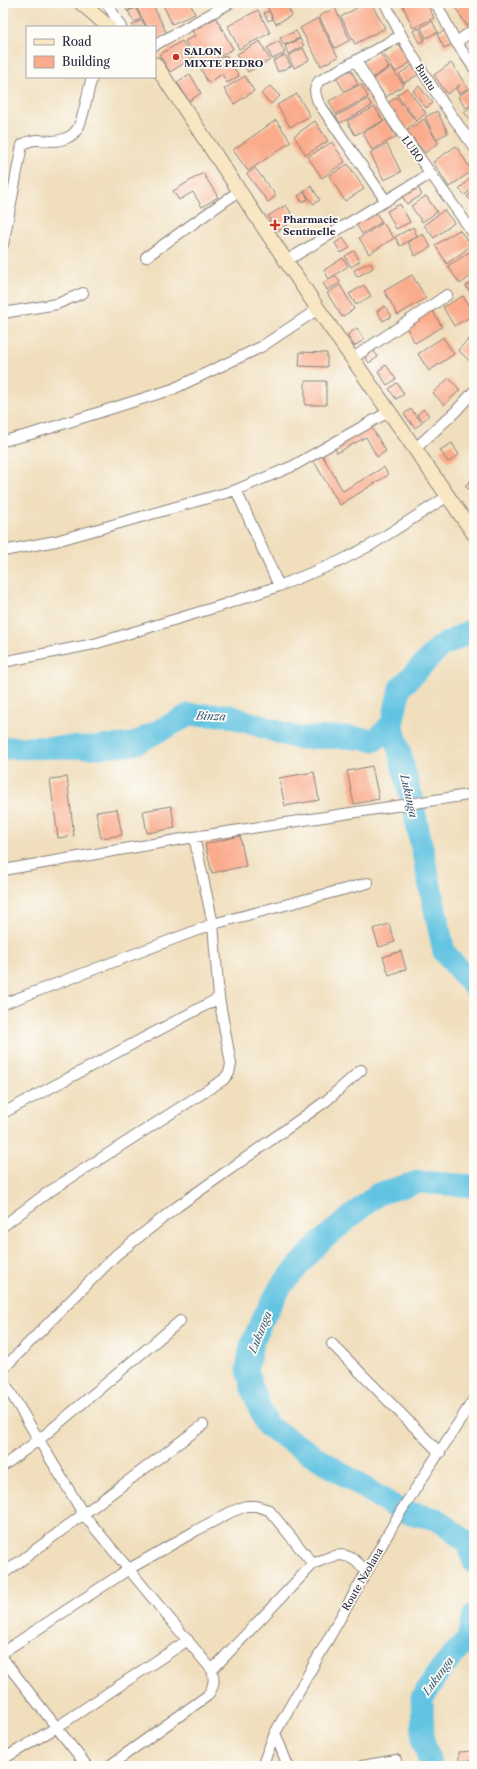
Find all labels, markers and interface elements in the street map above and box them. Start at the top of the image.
legend [26,26,156,78]
text: Road [62,34,92,49]
place label: SALON MIXTE PEDRO [184,45,264,70]
marker: SALON MIXTE PEDRO [171,52,181,62]
text: Building [62,54,110,69]
street label: Buntu [412,61,439,93]
street label: LUBO [399,133,426,165]
place label: Pharmacie Sentinelle [283,213,338,238]
marker: Pharmacie Sentinelle [270,220,280,230]
water label: Binza [195,708,227,724]
water label: Lukunga [397,772,421,819]
water label: Lukunga [245,1309,275,1356]
street label: Route Nzolana [339,1545,386,1613]
water label: Lukunga [419,1654,457,1699]

